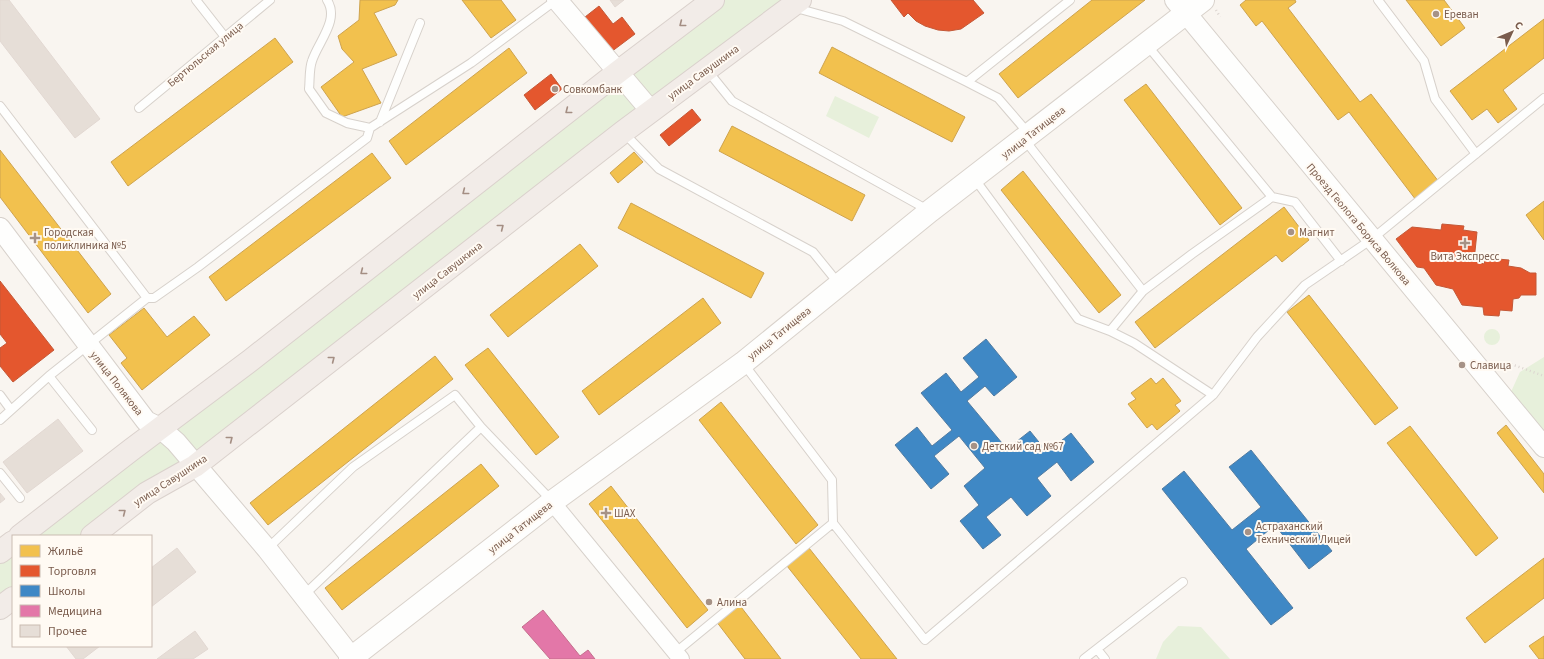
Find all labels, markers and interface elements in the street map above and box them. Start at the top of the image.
place label: Ереван [1444,7,1479,22]
marker: Ереван [1431,9,1441,19]
north arrow [1492,12,1532,52]
street label: Бертюльская улица [164,18,246,91]
text: С [1511,18,1527,33]
one-way arrow [680,19,687,26]
street label: улица Савушкина [664,41,742,104]
place label: Совкомбанк [563,82,623,97]
marker: Совкомбанк [550,84,560,94]
street label: улица Татищева [998,103,1069,162]
one-way arrow [565,107,572,114]
street label: Проезд Геолога Бориса Волкова [1303,160,1414,289]
one-way arrow [463,187,470,194]
place label: Городская поликлиника №5 [44,225,126,253]
one-way arrow [496,225,503,232]
place label: Магнит [1299,225,1335,240]
marker: Магнит [1286,227,1296,237]
marker: Городская поликлиника №5 [29,232,41,244]
street label: улица Савушкина [409,238,485,303]
marker: Вита Экспресс [1460,238,1470,248]
place label: Вита Экспресс [1430,249,1500,264]
one-way arrow [361,267,368,274]
street label: улица Татищева [744,303,814,364]
street label: улица Полякова [87,348,147,419]
one-way arrow [328,357,335,364]
place label: Славица [1470,358,1511,373]
marker: Славица [1457,360,1467,370]
one-way arrow [225,436,232,443]
place label: Детский сад №67 [982,439,1064,454]
marker: Детский сад №67 [969,441,979,451]
street label: улица Савушкина [130,451,210,510]
street label: улица Татищева [485,498,556,557]
place label: ШАХ [614,506,636,521]
marker: ШАХ [601,508,611,518]
one-way arrow [118,510,125,517]
place label: Астраханский Технический Лицей [1256,519,1351,547]
marker: Астраханский Технический Лицей [1243,527,1253,537]
legend [12,535,152,647]
text: Жильё [48,543,83,560]
text: Торговля [48,563,96,580]
text: Школы [48,583,85,600]
place label: Алина [717,595,747,610]
marker: Алина [704,597,714,607]
text: Медицина [48,603,102,620]
text: Прочее [48,623,87,640]

